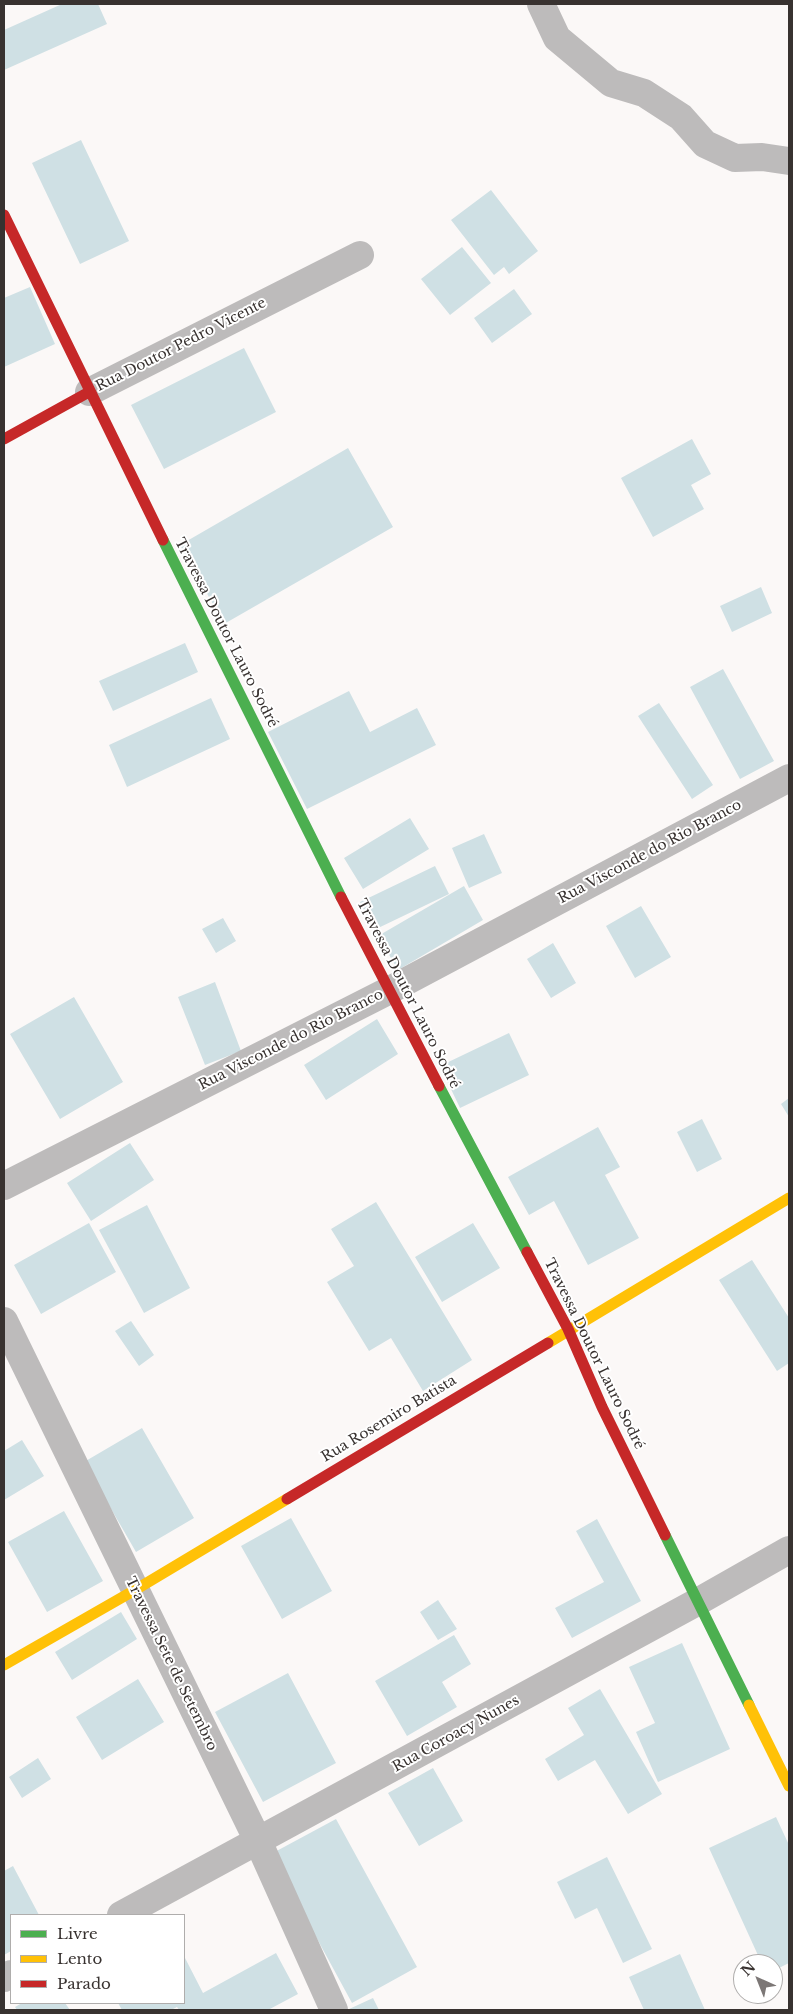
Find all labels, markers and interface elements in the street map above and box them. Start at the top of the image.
street label: Rua Doutor Pedro Vicente [93,295,269,395]
street label: Travessa Doutor Lauro Sodré [171,535,281,731]
street label: Rua Visconde do Rio Branco [556,796,744,908]
street label: Travessa Doutor Lauro Sodré [353,896,463,1092]
street label: Rua Visconde do Rio Branco [196,986,386,1094]
street label: Travessa Doutor Lauro Sodré [540,1256,648,1452]
street label: Rua Rosemiro Batista [319,1372,459,1466]
street label: Travessa Sete de Setembro [122,1574,220,1754]
street label: Rua Coroacy Nunes [390,1692,522,1776]
legend [10,1914,185,2004]
text: Livre [57,1924,98,1943]
text: Lento [57,1949,102,1968]
north arrow [733,1954,783,2004]
text: N [737,1958,759,1980]
text: Parado [57,1974,111,1993]

